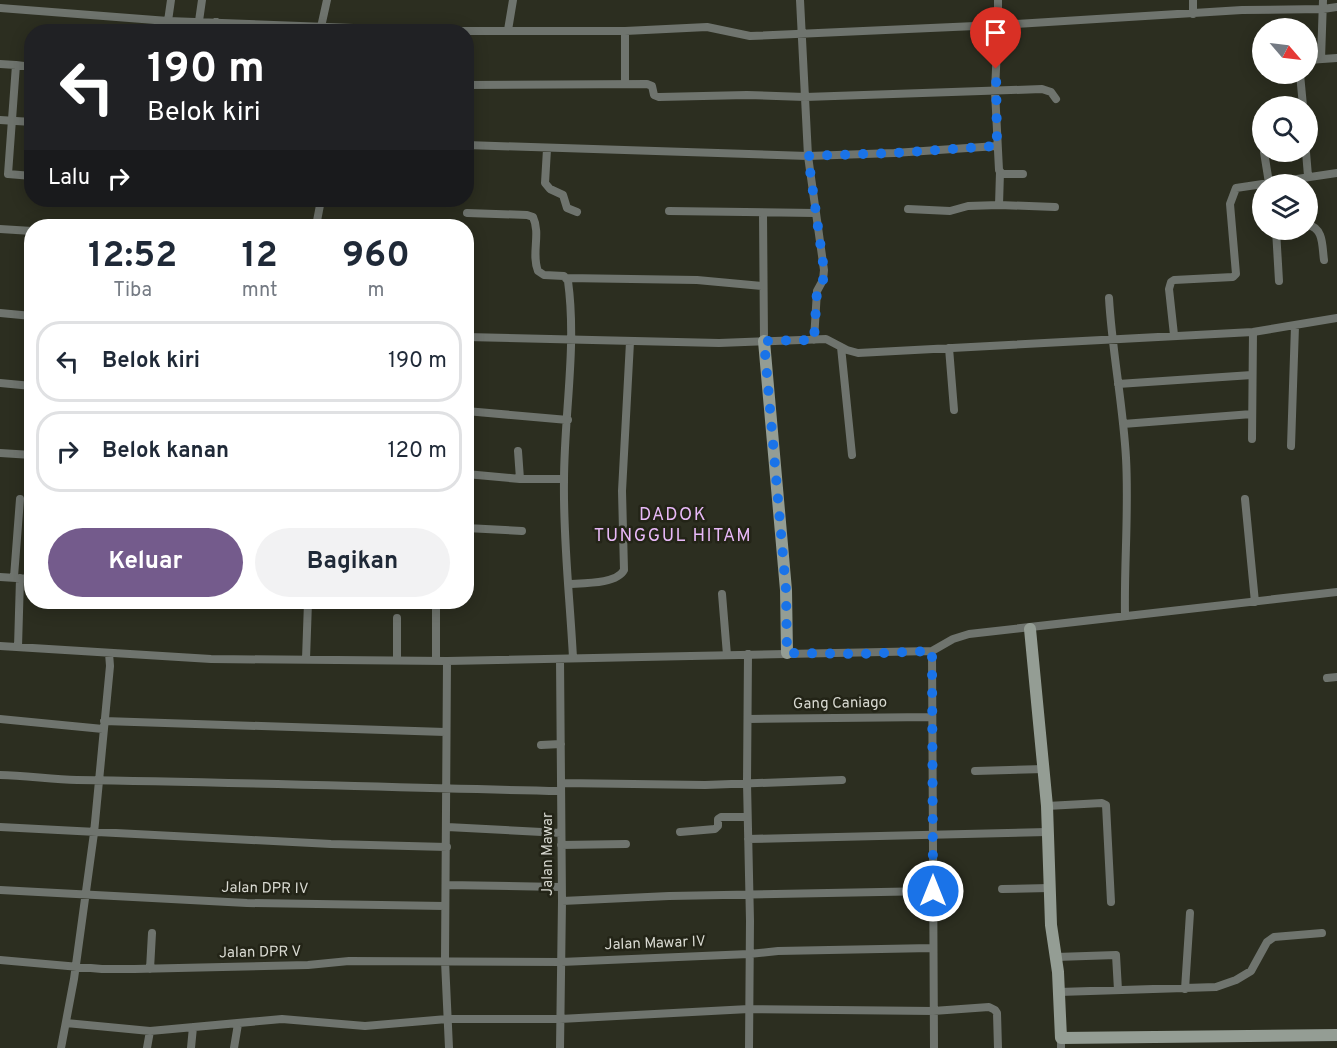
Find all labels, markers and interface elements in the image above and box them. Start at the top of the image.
pin [970,7,1021,69]
icon: arrive [979,16,1012,49]
north arrow [1252,18,1318,84]
map controls [1252,18,1318,240]
text: 190 m [147,44,265,97]
icon: left [48,48,126,126]
text: Belok kiri [147,96,261,130]
button: search [1252,96,1318,162]
icon: right [102,162,135,195]
text: Lalu [48,165,90,192]
button: layers [1252,174,1318,240]
text: 12:52 [88,234,177,280]
text: 12 [241,234,278,280]
text: 960 [342,234,410,280]
text: Tiba [113,278,152,304]
text: mnt [242,278,277,304]
text: m [367,278,384,304]
icon: left [51,345,84,378]
text: Belok kiri [102,348,200,375]
text: 190 m [388,348,447,375]
icon: right [51,435,84,468]
text: Belok kanan [102,438,229,465]
text: 120 m [387,438,447,465]
district label: DADOK TUNGGUL HITAM [594,504,752,548]
button: Keluar [48,528,243,597]
button: Bagikan [255,528,450,597]
street label: Gang Caniago [793,694,887,714]
street label: Jalan Mawar [539,812,558,896]
position arrow [901,859,965,923]
street label: Jalan DPR IV [221,879,309,899]
street label: Jalan Mawar IV [604,933,706,955]
street label: Jalan DPR V [219,943,302,963]

